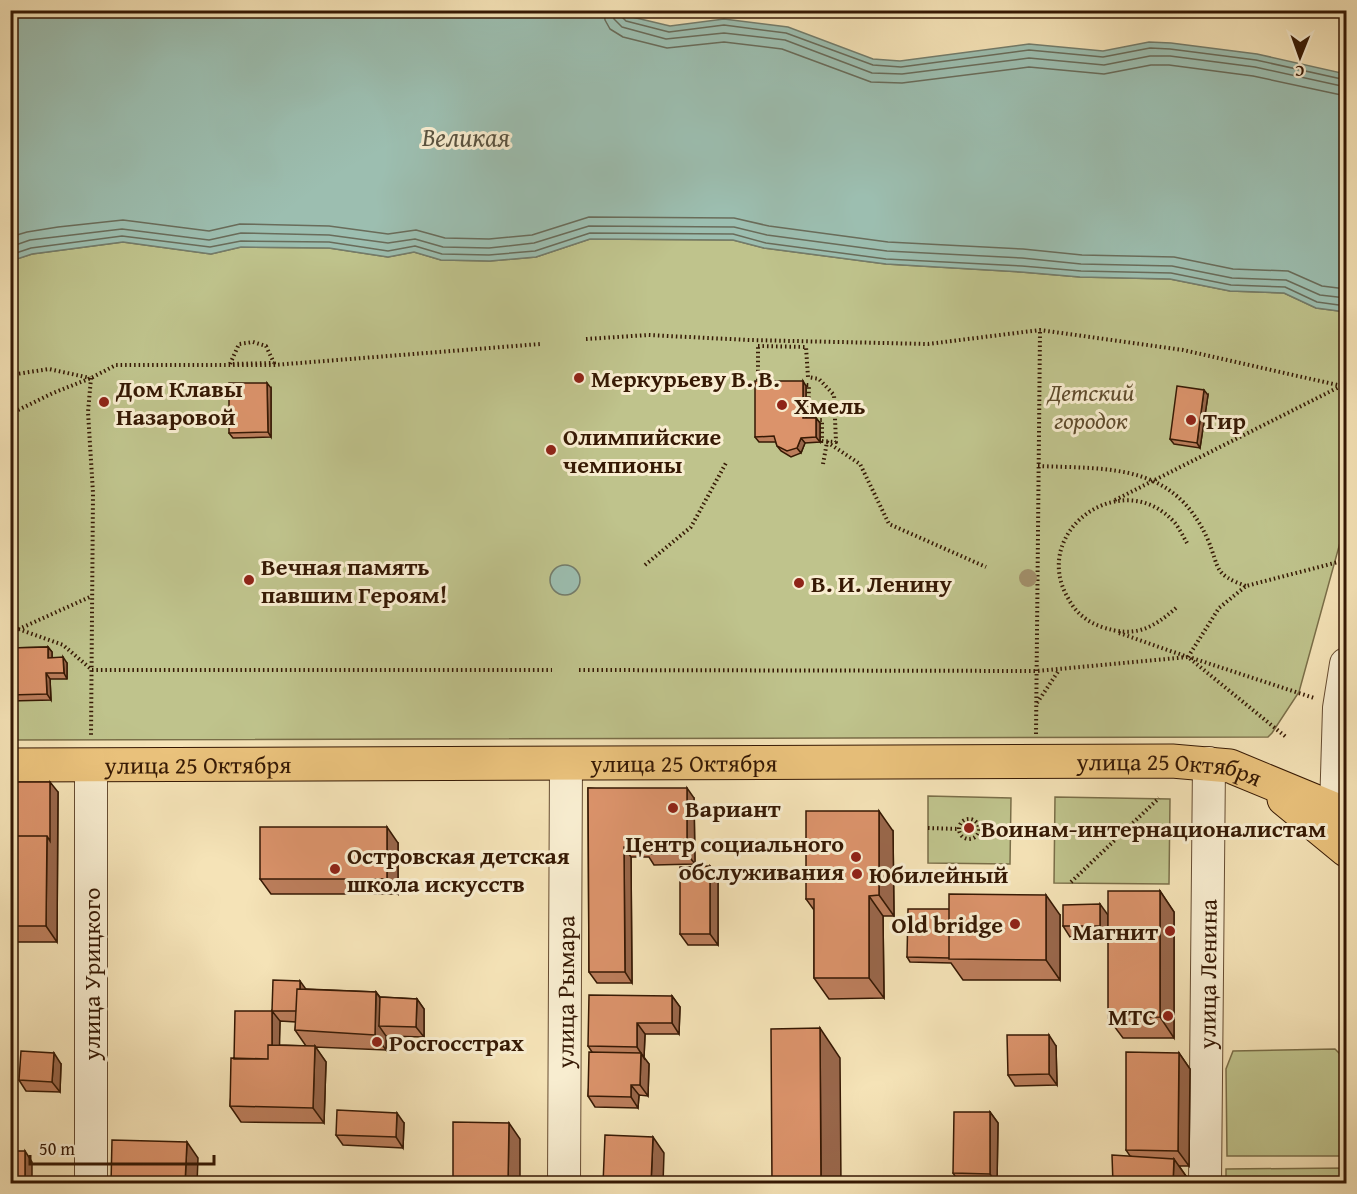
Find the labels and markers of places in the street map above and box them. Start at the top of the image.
place label: Меркурьеву В. В. [591,361,780,396]
place label: Дом Клавы Назаровой [115,371,243,434]
marker: Меркурьеву В. В. [572,371,586,385]
place label: Хмель [794,388,865,423]
marker: Дом Клавы Назаровой [97,395,111,409]
marker: Хмель [775,398,789,412]
place label: Тир [1203,403,1246,438]
marker: Тир [1184,413,1198,427]
place label: Олимпийские чемпионы [563,419,722,482]
marker: Олимпийские чемпионы [544,443,558,457]
place label: Вечная память павшим Героям! [261,549,447,612]
place label: В. И. Ленину [811,566,952,601]
marker: Вечная память павшим Героям! [242,573,256,587]
marker: В. И. Ленину [792,576,806,590]
place label: Вариант [685,791,781,826]
marker: Вариант [666,801,680,815]
place label: Воинам-интернационалистам [981,811,1326,846]
marker: Воинам-интернационалистам [962,821,976,835]
place label: Центр социального обслуживания [625,826,844,889]
place label: Островская детская школа искусств [347,838,570,901]
marker: Центр социального обслуживания [849,850,863,864]
place label: Юбилейный [869,857,1008,892]
marker: Островская детская школа искусств [328,862,342,876]
marker: Юбилейный [850,867,864,881]
place label: Old bridge [892,907,1003,942]
place label: Магнит [1072,914,1158,949]
marker: Old bridge [1008,917,1022,931]
marker: Магнит [1163,924,1177,938]
place label: МТС [1108,999,1156,1034]
marker: МТС [1161,1009,1175,1023]
place label: Росгосстрах [389,1025,524,1060]
marker: Росгосстрах [370,1035,384,1049]

